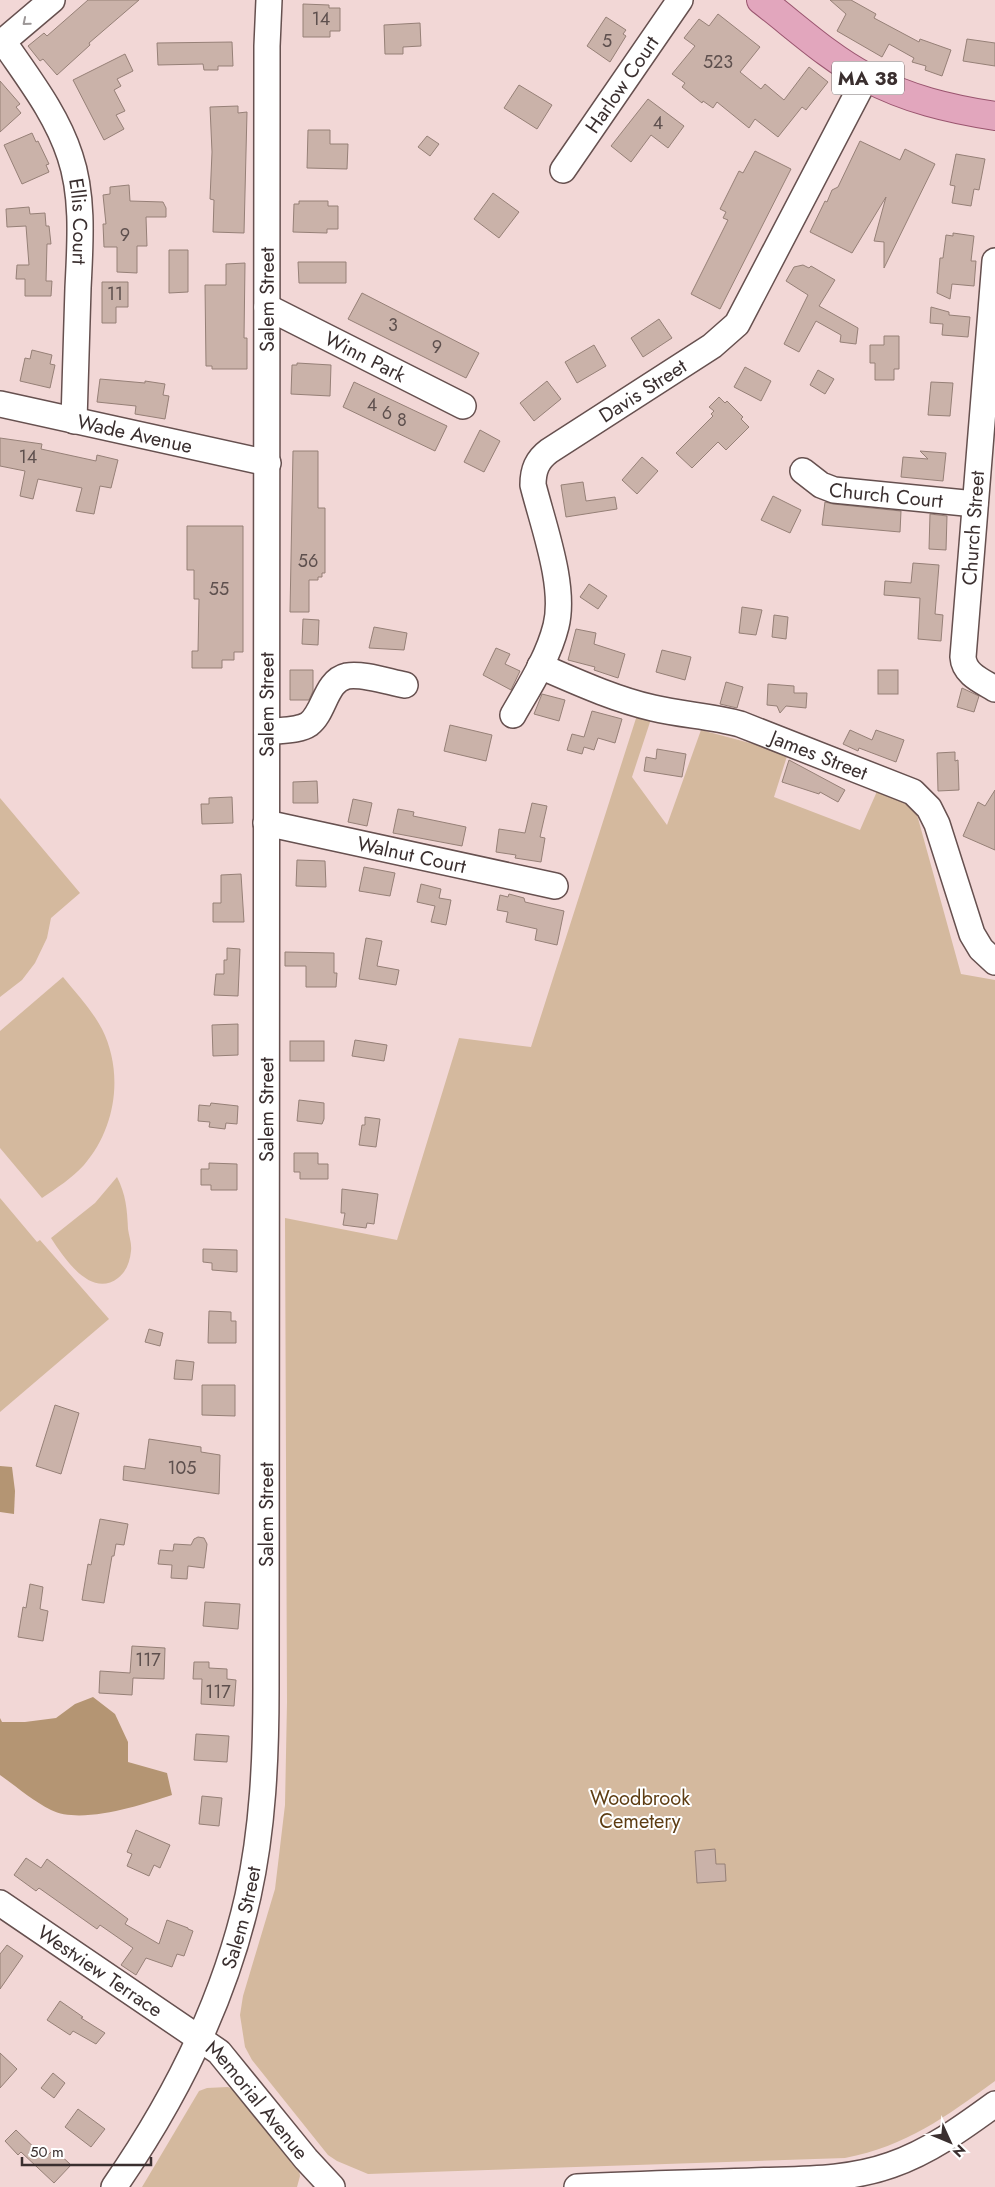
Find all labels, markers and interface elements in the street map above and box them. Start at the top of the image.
house number: 14 [312,6,330,32]
one-way arrow [22,16,31,25]
house number: 5 [602,28,612,54]
street label: Harlow Court [579,30,666,139]
house number: 523 [703,49,733,75]
road number: MA 38 [832,62,904,94]
house number: 4 [653,110,663,136]
street label: Ellis Court [61,176,94,266]
house number: 9 [120,222,130,248]
street label: Salem Street [253,247,282,352]
house number: 11 [107,281,123,307]
house number: 3 [388,312,398,338]
street label: Winn Park [319,324,411,390]
house number: 9 [432,334,442,360]
street label: Davis Street [594,352,693,430]
house number: 4 [367,392,377,418]
house number: 6 [382,400,392,426]
street label: Wade Avenue [74,407,195,461]
house number: 8 [397,407,407,433]
house number: 14 [19,444,37,470]
street label: Church Street [955,469,992,586]
street label: Church Court [828,476,944,516]
house number: 56 [298,548,318,574]
house number: 55 [209,576,229,602]
street label: Salem Street [253,652,282,757]
street label: James Street [763,722,872,788]
street label: Walnut Court [354,829,469,881]
street label: Salem Street [252,1057,281,1162]
house number: 105 [167,1455,197,1481]
street label: Salem Street [252,1462,281,1567]
house number: 117 [135,1647,161,1673]
house number: 117 [205,1679,231,1705]
park label: Woodbrook Cemetery [590,1784,690,1836]
street label: Salem Street [214,1864,269,1973]
street label: Westview Terrace [31,1918,168,2024]
street label: Memorial Avenue [200,2033,315,2166]
north arrow [925,2117,975,2167]
scale bar [22,2134,151,2166]
text: N [948,2140,970,2162]
text: 50 m [30,2141,64,2163]

